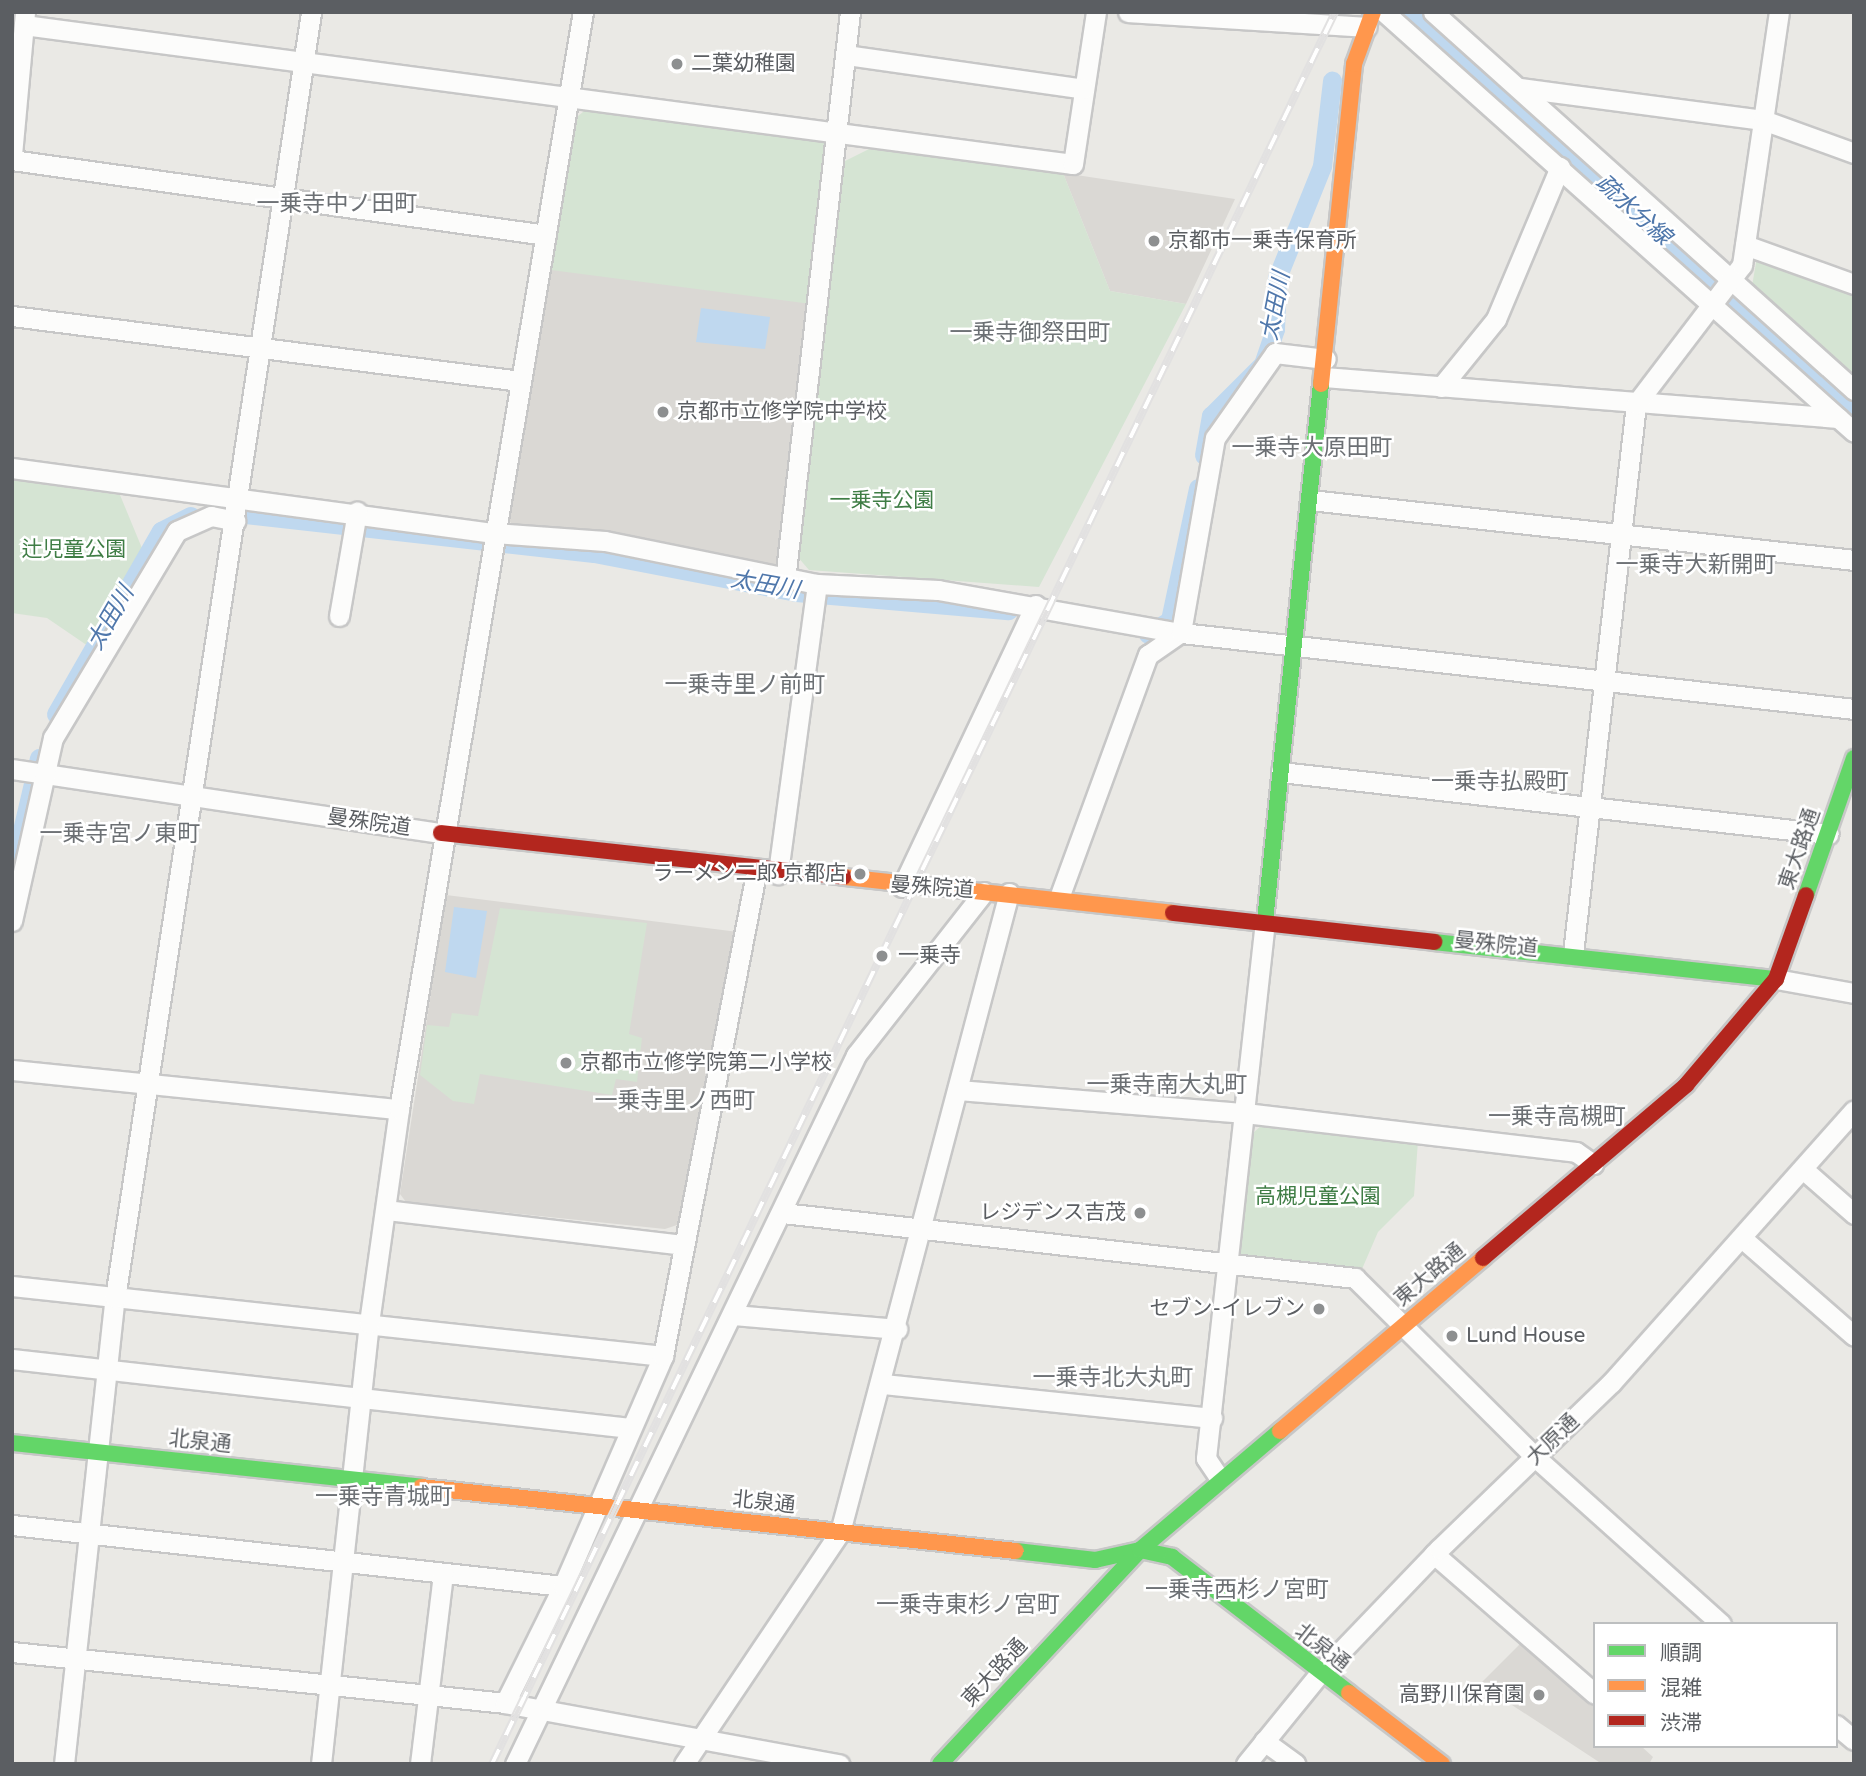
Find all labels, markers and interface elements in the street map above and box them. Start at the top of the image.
place label: 二葉幼稚園 [691,51,796,77]
marker: 二葉幼稚園 [669,56,685,72]
water label: 疏水分線 [1590,169,1676,251]
district label: 一乗寺中ノ田町 [257,190,417,218]
place label: 京都市一乗寺保育所 [1168,228,1357,254]
marker: 京都市一乗寺保育所 [1146,233,1162,249]
water label: 太田川 [1256,270,1296,342]
district label: 一乗寺御祭田町 [950,319,1110,347]
place label: 京都市立修学院中学校 [677,399,887,425]
marker: 京都市立修学院中学校 [655,404,671,420]
district label: 一乗寺大原田町 [1232,434,1392,462]
park label: 一乗寺公園 [830,488,934,514]
park label: 辻児童公園 [22,537,126,563]
district label: 一乗寺大新開町 [1616,551,1776,579]
water label: 太田川 [729,565,801,605]
water label: 太田川 [82,581,140,655]
district label: 一乗寺里ノ前町 [665,671,825,699]
district label: 一乗寺払殿町 [1431,768,1569,796]
street label: 曼殊院道 [326,805,412,841]
street label: 東大路通 [1774,805,1826,893]
district label: 一乗寺宮ノ東町 [40,820,200,848]
place label: ラーメン二郎 京都店 [652,861,846,887]
marker: ラーメン二郎 京都店 [852,866,868,882]
street label: 曼殊院道 [889,873,975,903]
street label: 曼殊院道 [1453,928,1539,962]
place label: 一乗寺 [898,943,961,969]
marker: 一乗寺 [872,946,892,966]
place label: 京都市立修学院第二小学校 [580,1050,832,1076]
marker: 京都市立修学院第二小学校 [558,1055,574,1071]
district label: 一乗寺南大丸町 [1087,1071,1247,1099]
district label: 一乗寺里ノ西町 [595,1087,755,1115]
district label: 一乗寺高槻町 [1488,1103,1626,1131]
park label: 高槻児童公園 [1255,1184,1381,1210]
place label: レジデンス吉茂 [979,1200,1126,1226]
marker: レジデンス吉茂 [1132,1205,1148,1221]
street label: 東大路通 [1390,1238,1470,1312]
place label: セブン-イレブン [1149,1296,1305,1322]
marker: セブン-イレブン [1311,1301,1327,1317]
place label: Lund House [1466,1323,1585,1349]
marker: Lund House [1444,1328,1460,1344]
district label: 一乗寺北大丸町 [1033,1364,1193,1392]
street label: 大原通 [1522,1409,1584,1471]
street label: 北泉通 [167,1426,233,1458]
district label: 一乗寺青城町 [315,1483,453,1511]
street label: 北泉通 [731,1487,797,1519]
district label: 一乗寺西杉ノ宮町 [1145,1576,1329,1604]
district label: 一乗寺東杉ノ宮町 [876,1591,1060,1619]
street label: 北泉通 [1289,1619,1355,1677]
legend [1593,1622,1838,1748]
street label: 東大路通 [957,1634,1033,1712]
text: 順調 [1660,1641,1702,1666]
text: 混雑 [1660,1676,1702,1701]
place label: 高野川保育園 [1399,1682,1525,1708]
marker: 高野川保育園 [1531,1687,1547,1703]
text: 渋滞 [1660,1711,1702,1736]

